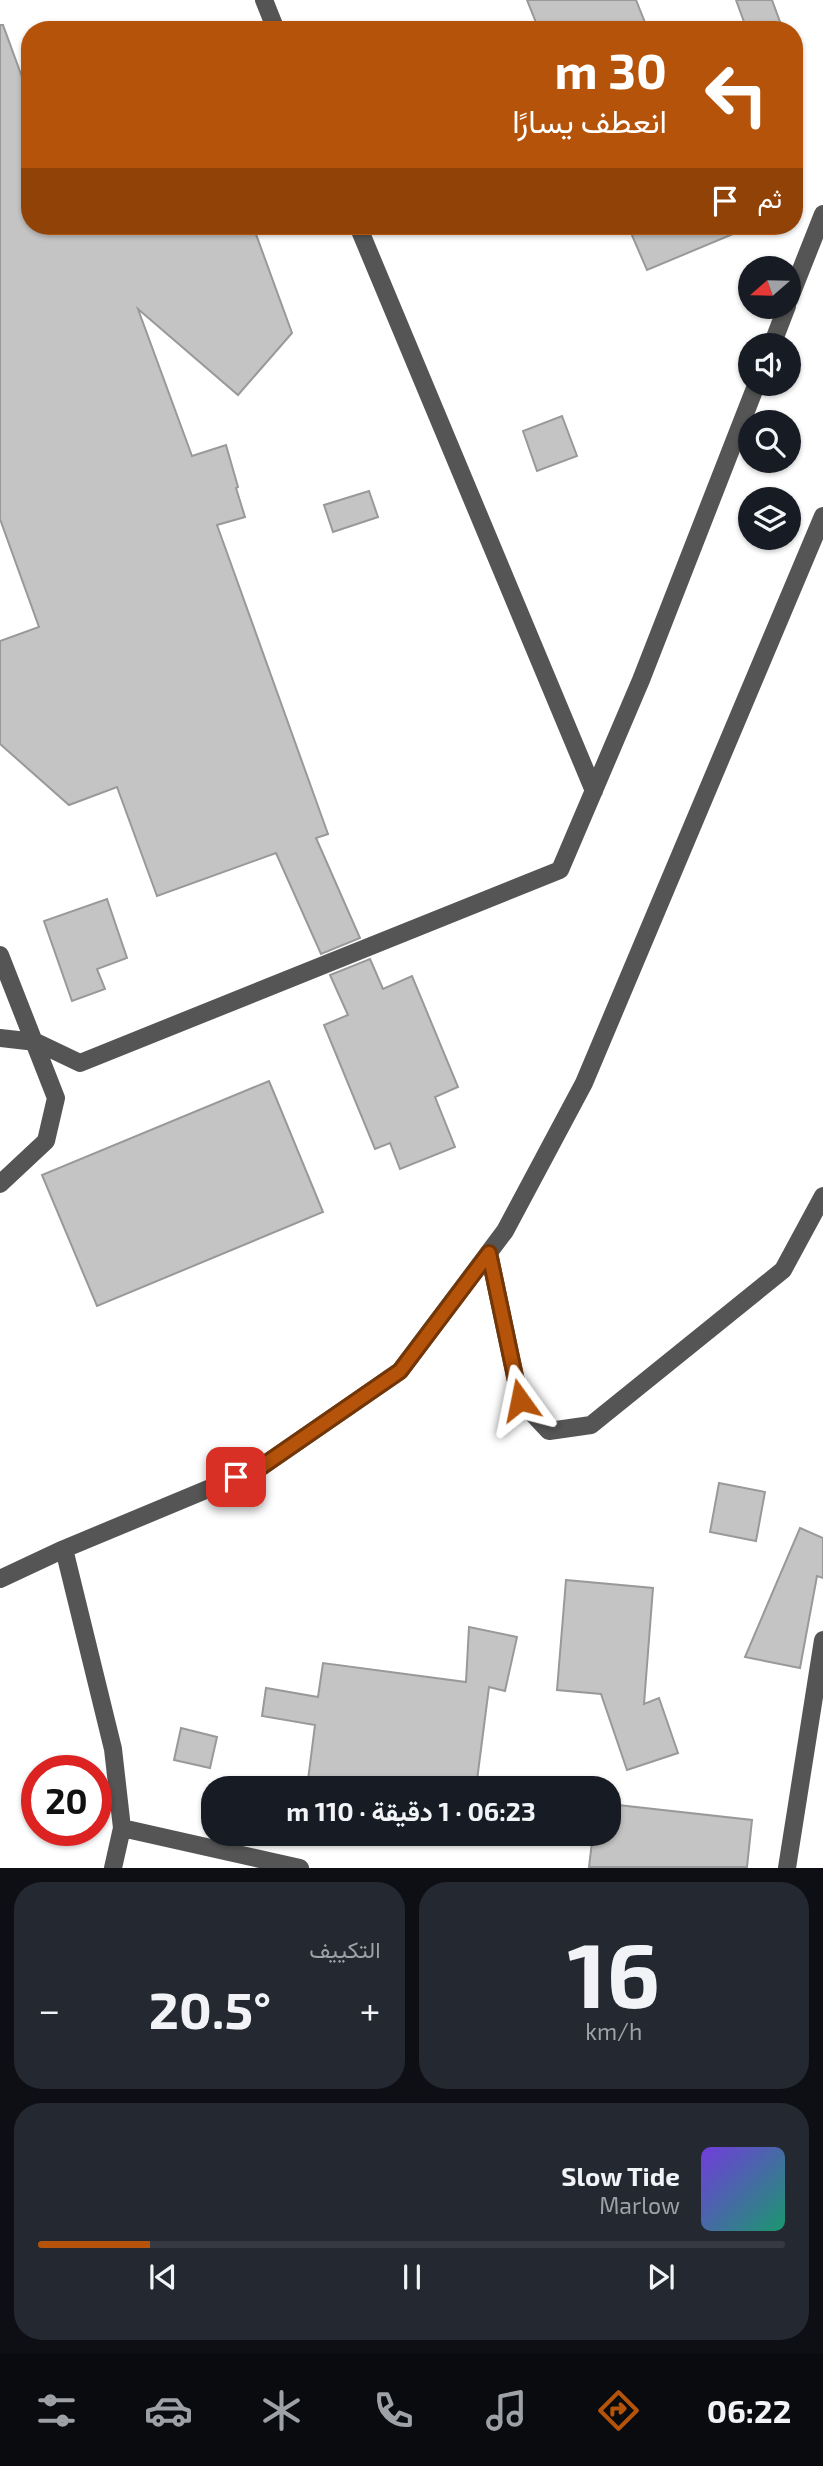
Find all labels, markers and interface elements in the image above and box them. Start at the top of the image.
text: 30 m [555,40,667,99]
icon: left [691,49,782,140]
text: انعطف يسارًا [512,101,667,139]
icon: arrive [706,182,744,220]
text: ثم [758,182,782,213]
north arrow [738,256,802,318]
map controls [738,256,801,550]
button: sound [738,333,801,396]
button: search [738,410,801,473]
button: layers [738,487,801,550]
position arrow [483,1363,557,1437]
pin [206,1447,266,1507]
icon: arrive [217,1458,255,1496]
speed limit sign: 20 [21,1755,112,1846]
text: 06:23 · 1 دقيقة · 110 m [286,1795,536,1826]
text: 16 [567,1917,660,2026]
text: التكييف [309,1935,381,1963]
text: 20.5° [149,1977,271,2039]
text: − [38,1986,60,2032]
text: + [360,1986,381,2032]
text: km/h [585,2017,642,2045]
text: Slow Tide [561,2160,680,2191]
text: Marlow [599,2191,680,2219]
icon: previous [144,2258,182,2296]
icon: pause [393,2258,431,2296]
icon: next [642,2258,680,2296]
icon: filters [32,2386,81,2435]
icon: car [144,2386,193,2435]
icon: climate [257,2386,306,2435]
icon: phone [369,2386,418,2435]
icon: music [482,2386,531,2435]
icon: directions [594,2386,643,2435]
text: 06:22 [707,2391,791,2429]

